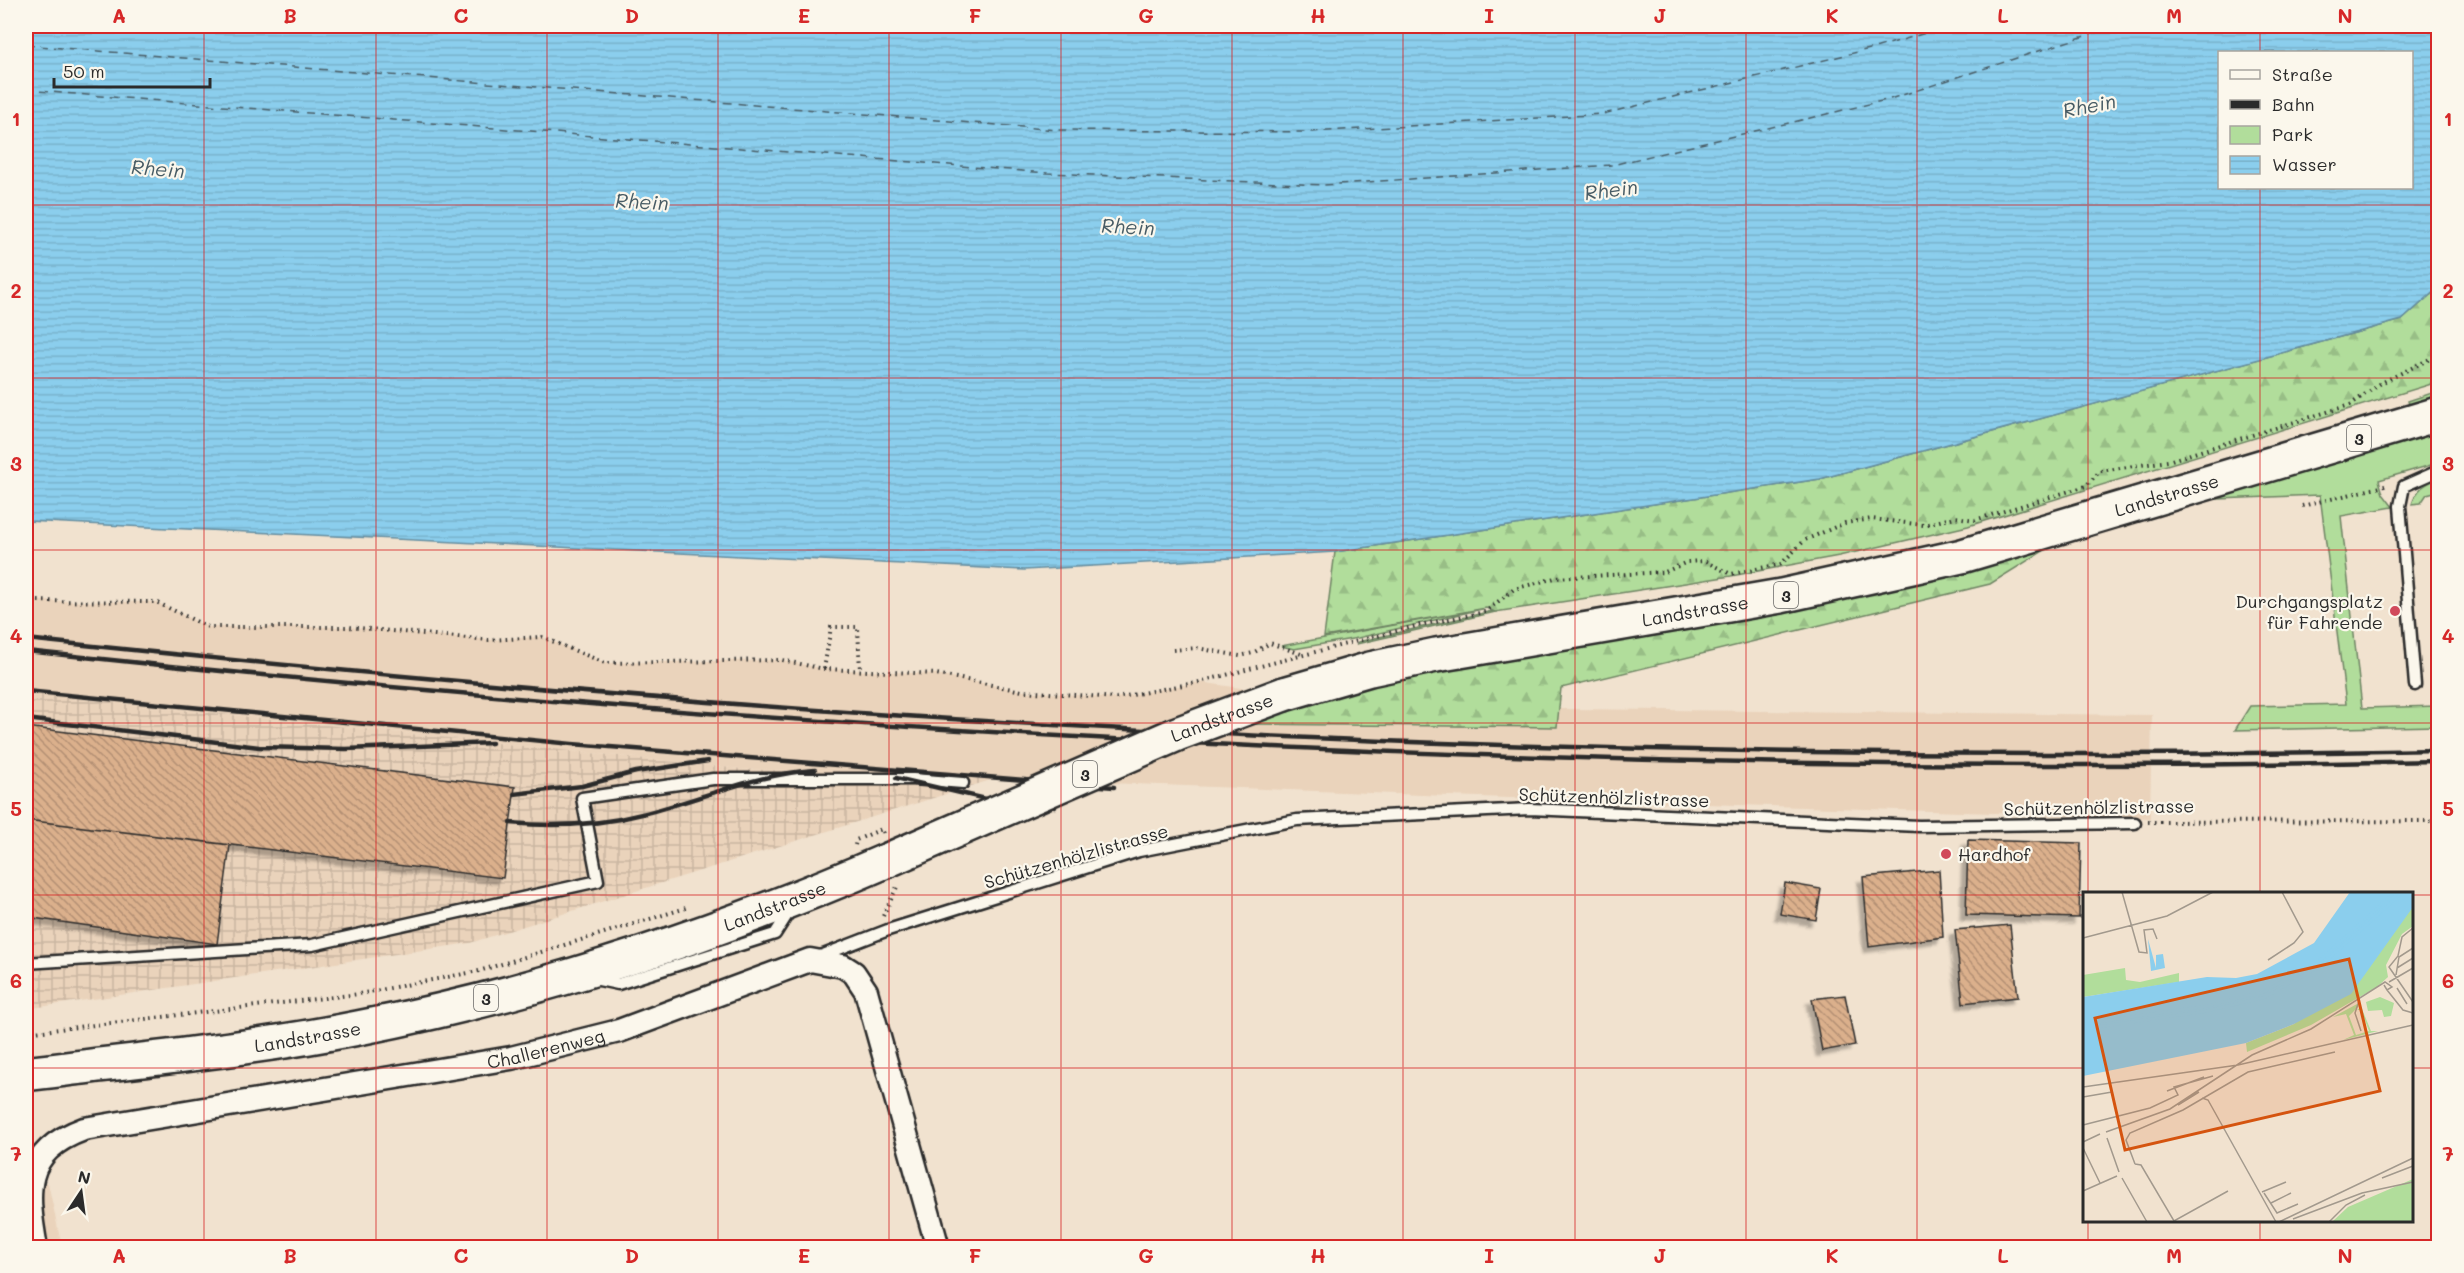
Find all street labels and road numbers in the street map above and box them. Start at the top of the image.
road number: 3 [2347,425,2371,451]
street label: Landstrasse [2112,468,2222,522]
road number: 3 [1774,582,1798,608]
street label: Landstrasse [1640,590,1750,632]
street label: Landstrasse [1167,687,1276,747]
road number: 3 [1073,761,1097,787]
street label: Schützenhölzlistrasse [1518,782,1710,812]
street label: Schützenhölzlistrasse [2003,793,2195,821]
street label: Schützenhölzlistrasse [981,818,1171,894]
street label: Landstrasse [720,875,829,936]
road number: 3 [474,985,498,1011]
street label: Landstrasse [253,1016,363,1057]
street label: Challerenweg [485,1023,607,1074]

